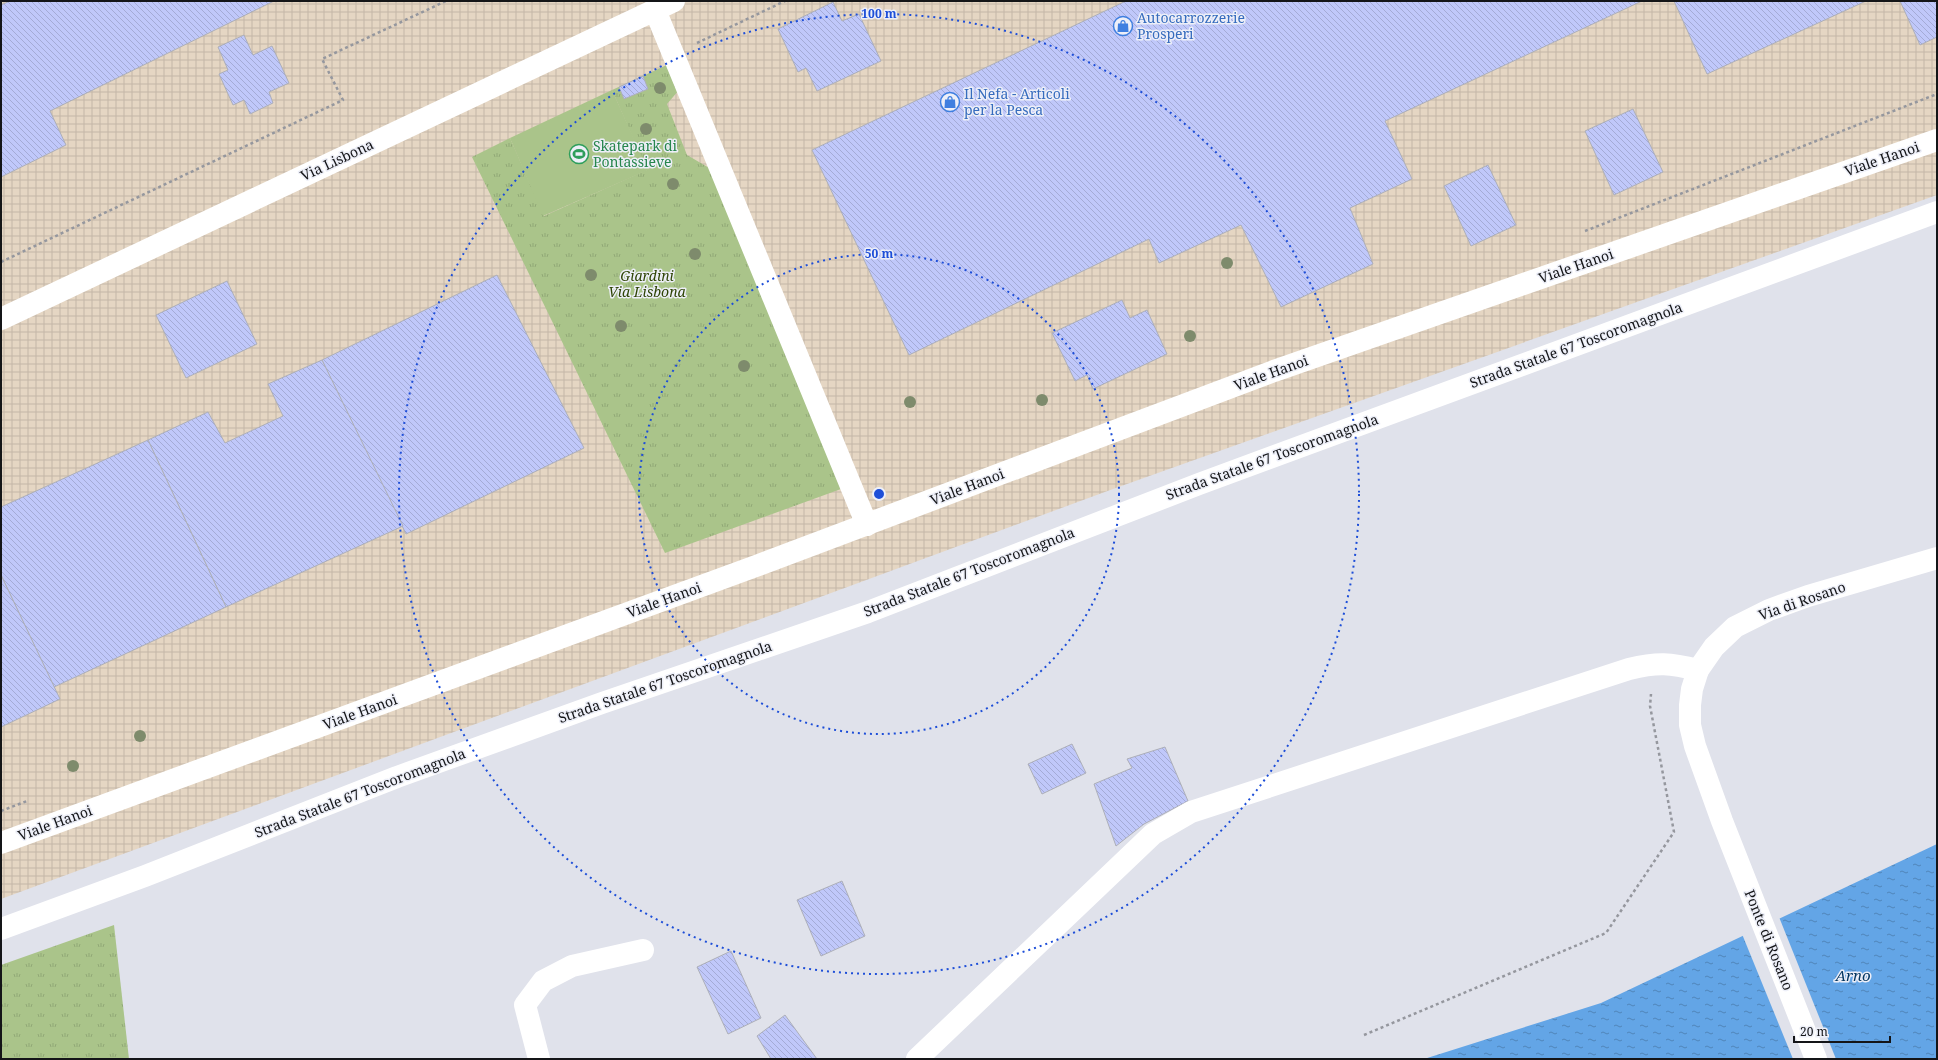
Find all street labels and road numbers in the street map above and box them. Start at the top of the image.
street label: Via Lisbona [297,134,377,185]
street label: Viale Hanoi [1842,137,1922,180]
street label: Viale Hanoi [1536,244,1616,287]
street label: Strada Statale 67 Toscoromagnola [1467,297,1685,392]
street label: Viale Hanoi [1231,350,1311,395]
street label: Strada Statale 67 Toscoromagnola [1163,409,1381,504]
street label: Viale Hanoi [927,464,1007,509]
street label: Strada Statale 67 Toscoromagnola [861,522,1077,621]
street label: Viale Hanoi [624,577,704,622]
street label: Via di Rosano [1756,577,1848,624]
street label: Strada Statale 67 Toscoromagnola [555,636,774,727]
street label: Viale Hanoi [320,689,400,734]
street label: Strada Statale 67 Toscoromagnola [252,743,468,842]
street label: Viale Hanoi [15,800,95,845]
street label: Ponte di Rosano [1741,887,1798,993]

